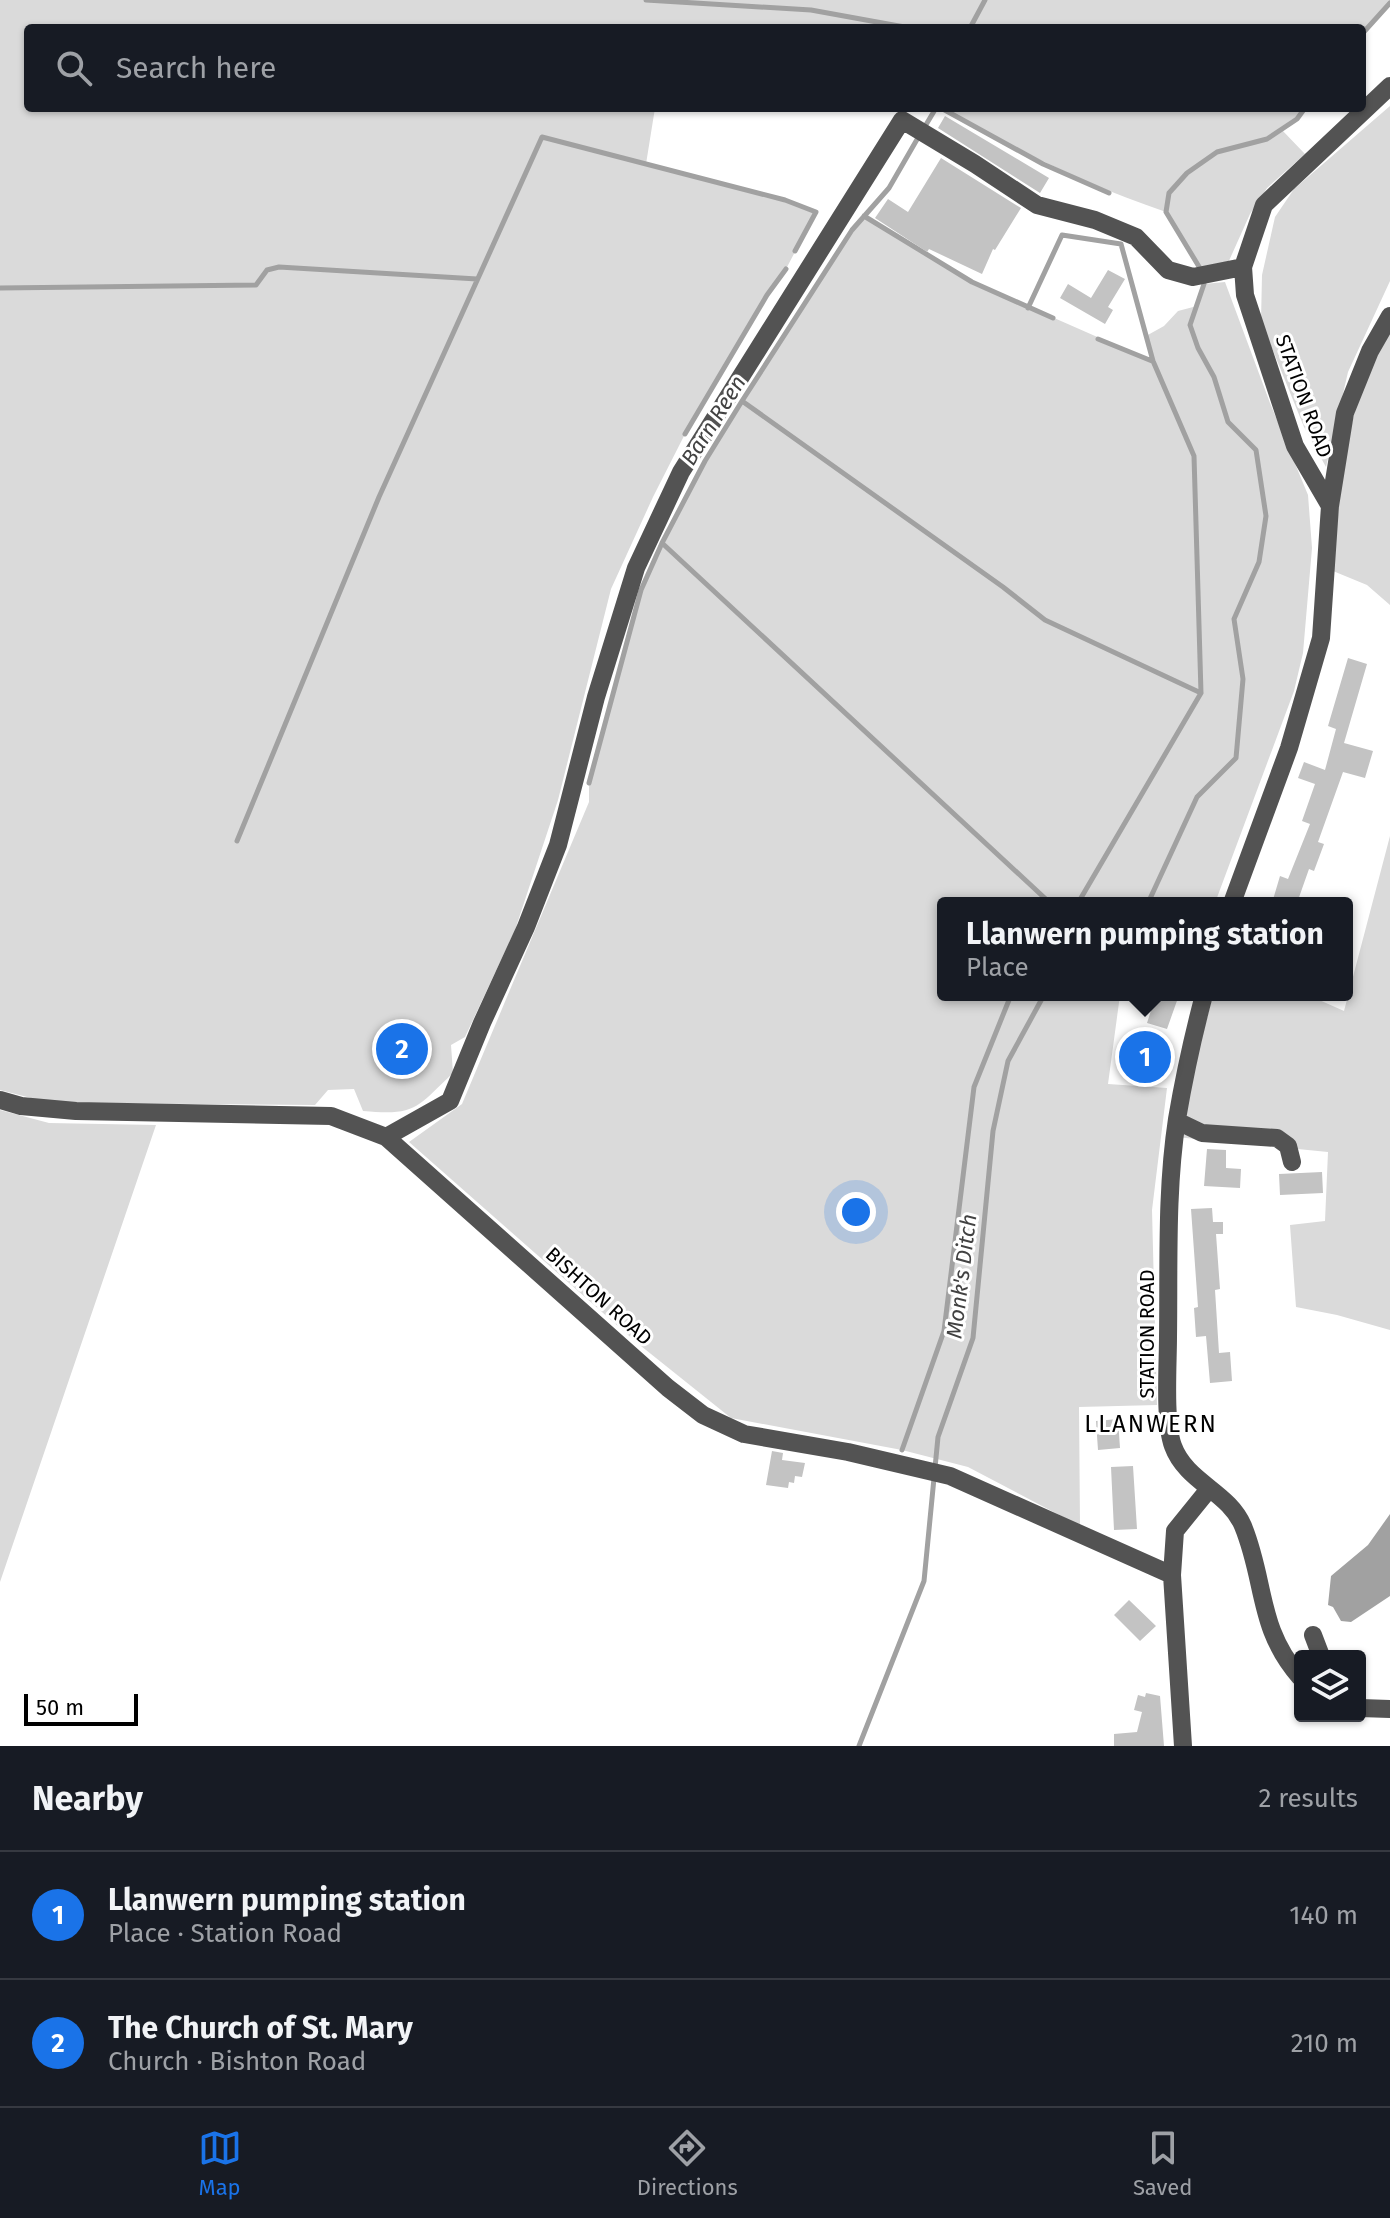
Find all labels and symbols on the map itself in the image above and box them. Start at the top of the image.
street label: STATION ROAD [1271,331,1337,461]
water label: Barn Reen [675,370,752,470]
pin: 2 [376,1019,428,1079]
pin: 1 [1119,1027,1171,1087]
your location [836,1192,876,1232]
water label: Monk's Ditch [940,1212,983,1340]
street label: BISHTON ROAD [541,1242,657,1350]
street label: STATION ROAD [1135,1269,1159,1399]
district label: LLANWERN [1084,1410,1218,1438]
scale bar [24,1690,138,1726]

